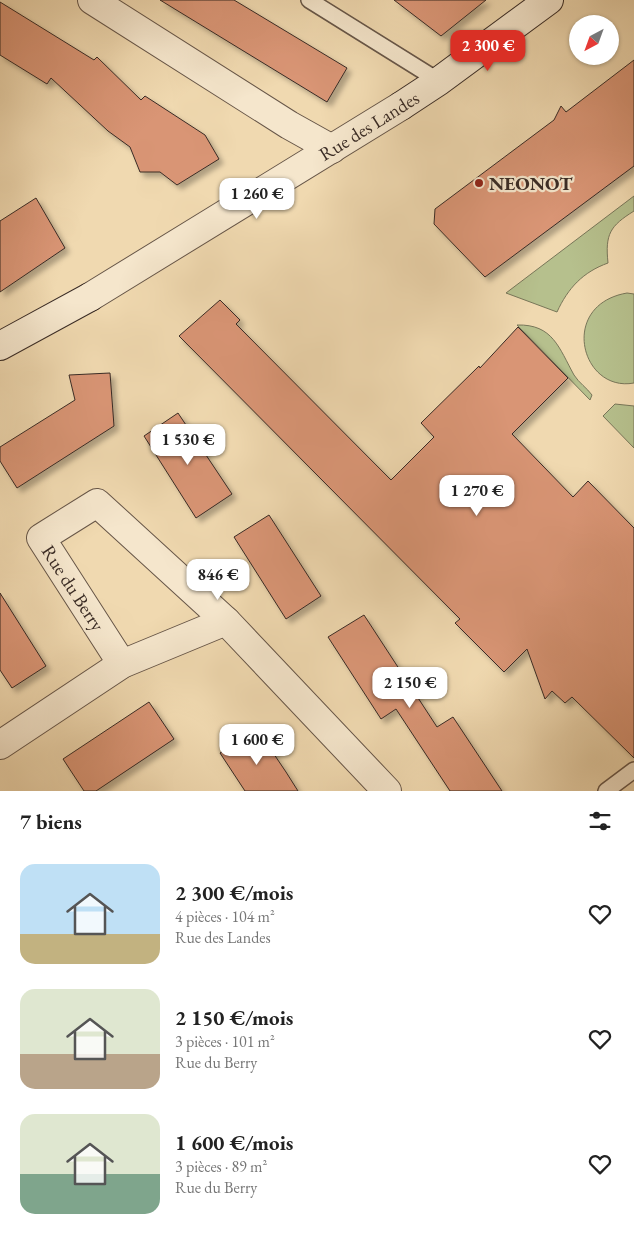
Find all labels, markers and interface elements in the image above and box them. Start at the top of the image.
north arrow [569,15,619,65]
map controls [569,15,619,65]
pin: 2 300 € [442,30,534,72]
text: 2 300 € [461,35,515,56]
street label: Rue des Landes [314,85,424,167]
place label: NEONOT [489,171,573,196]
marker: NEONOT [473,177,485,189]
pin: 1 260 € [211,178,303,220]
text: 1 260 € [230,183,284,204]
pin: 1 530 € [142,424,234,466]
text: 1 530 € [161,429,215,450]
pin: 1 270 € [431,474,523,517]
text: 1 270 € [450,480,504,501]
street label: Rue du Berry [36,540,110,636]
pin: 846 € [183,558,253,601]
text: 846 € [198,564,239,585]
pin: 2 150 € [364,666,456,709]
text: 2 150 € [383,672,437,693]
pin: 1 600 € [211,724,303,766]
text: 1 600 € [230,729,284,750]
icon: filters [586,807,614,835]
text: 7 biens [20,808,82,835]
text: 2 300 €/mois [175,879,293,906]
icon: home [60,884,120,944]
icon: heart [586,900,614,928]
text: 4 pièces · 104 m² [175,906,275,927]
text: Rue des Landes [175,927,271,948]
text: 2 150 €/mois [175,1004,293,1031]
icon: home [60,1009,120,1069]
icon: heart [586,1025,614,1053]
text: 3 pièces · 101 m² [175,1031,275,1052]
text: Rue du Berry [175,1052,257,1073]
text: 1 600 €/mois [175,1129,293,1156]
icon: home [60,1134,120,1194]
icon: heart [586,1150,614,1178]
text: 3 pièces · 89 m² [175,1156,267,1177]
text: Rue du Berry [175,1177,257,1198]

